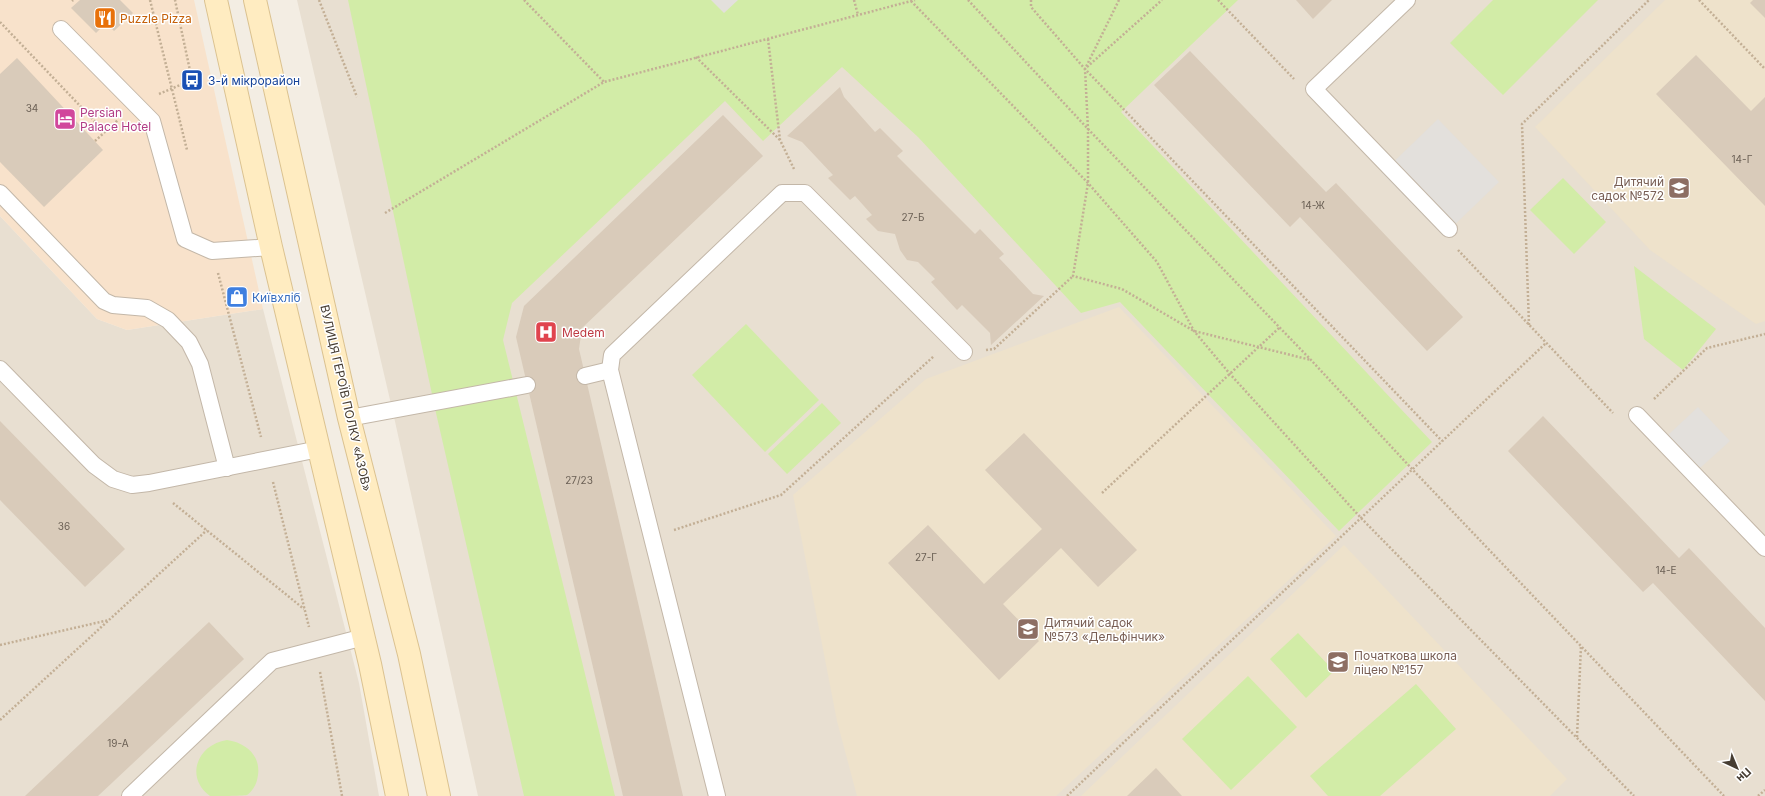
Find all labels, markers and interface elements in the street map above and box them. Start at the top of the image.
restaurant icon: Puzzle Pizza [92,5,118,31]
place label: Puzzle Pizza [120,11,192,26]
bus stop icon: 3-й мікрорайон [179,67,205,93]
place label: 3-й мікрорайон [208,73,300,88]
house number: 34 [26,102,38,114]
place label: Persian Palace Hotel [80,105,151,134]
hotel icon: Persian Palace Hotel [52,106,78,132]
house number: 14-Г [1732,153,1753,165]
place label: Дитячий садок №572 [1591,174,1664,203]
school or university icon: Дитячий садок №572 [1666,175,1692,201]
house number: 14-Ж [1301,199,1325,211]
house number: 27-Б [902,211,924,223]
shop icon: Київхліб [224,284,250,310]
place label: Київхліб [252,290,301,305]
street label: ВУЛИЦЯ ГЕРОЇВ ПОЛКУ «АЗОВ» [317,303,375,493]
hospital icon: Medem [533,319,559,345]
place label: Medem [562,325,605,340]
house number: 27/23 [565,474,593,486]
house number: 36 [58,520,70,532]
house number: 27-Г [915,551,937,563]
house number: 14-Е [1655,564,1677,576]
place label: Дитячий садок №573 «Дельфінчик» [1044,615,1165,644]
school or university icon: Дитячий садок №573 «Дельфінчик» [1015,616,1041,642]
place label: Початкова школа ліцею №157 [1354,648,1457,677]
school or university icon: Початкова школа ліцею №157 [1325,649,1351,675]
house number: 19-А [107,737,129,749]
north arrow [1717,748,1757,788]
text: Пн [1734,765,1754,786]

